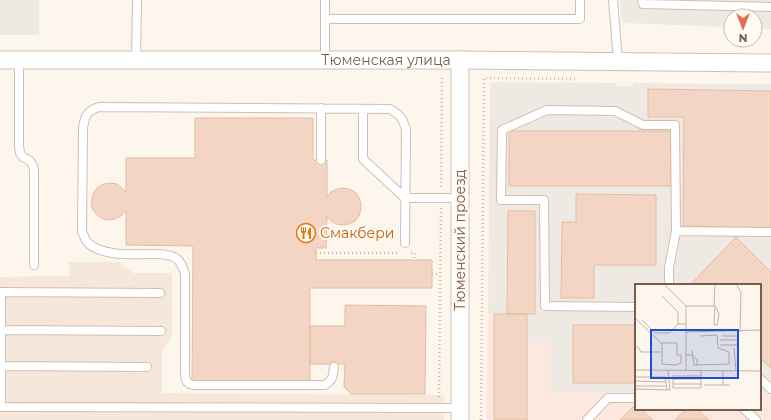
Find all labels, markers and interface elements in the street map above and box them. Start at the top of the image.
north arrow [723,8,763,48]
text: N [739,31,747,45]
street label: Тюменская улица [321,51,451,69]
street label: Тюменский проезд [451,169,469,311]
restaurant icon: Смакбери [295,222,317,244]
place label: Смакбери [320,224,394,242]
inset map [635,284,761,410]

